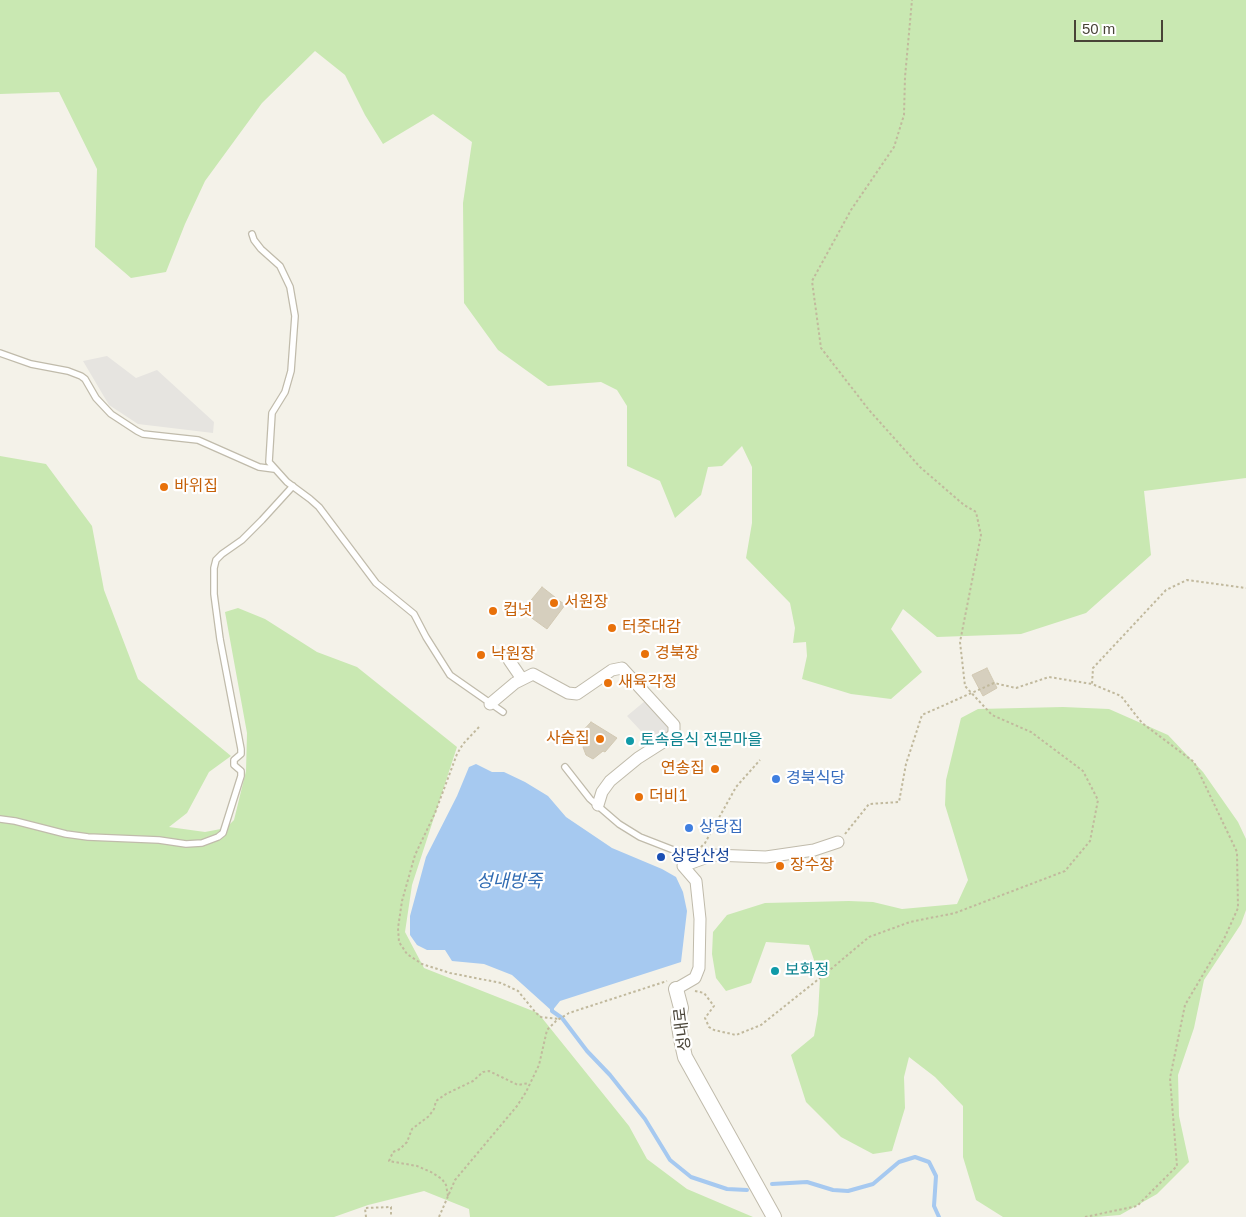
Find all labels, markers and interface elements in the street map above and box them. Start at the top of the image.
scale bar [1076,10,1165,42]
text: 50 m [1082,20,1115,37]
place label: 바위집 [174,477,218,497]
marker: 바위집 [158,481,170,493]
place label: 서원장 [564,593,608,613]
marker: 서원장 [548,597,560,609]
place label: 컵넛 [503,601,532,621]
marker: 컵넛 [487,605,499,617]
place label: 터줏대감 [622,618,681,638]
marker: 터줏대감 [606,622,618,634]
place label: 경북장 [655,644,699,664]
place label: 낙원장 [491,645,535,665]
marker: 경북장 [639,648,651,660]
marker: 낙원장 [475,649,487,661]
place label: 새육각정 [618,673,677,693]
marker: 새육각정 [602,677,614,689]
place label: 사슴집 [546,729,590,749]
place label: 토속음식 전문마을 [640,731,762,751]
marker: 사슴집 [594,733,606,745]
marker: 토속음식 전문마을 [624,735,636,747]
place label: 연송집 [661,759,705,779]
marker: 연송집 [709,763,721,775]
place label: 경북식당 [786,769,845,789]
marker: 경북식당 [770,773,782,785]
place label: 더비1 [649,787,687,807]
marker: 더비1 [633,791,645,803]
place label: 상당집 [699,818,743,838]
marker: 상당집 [683,822,695,834]
place label: 상당산성 [671,847,730,867]
marker: 상당산성 [655,851,667,863]
place label: 장수장 [790,856,834,876]
marker: 장수장 [774,860,786,872]
water label: 성내방죽 [476,871,542,893]
place label: 보화정 [785,961,829,981]
marker: 보화정 [769,965,781,977]
street label: 성내로 [671,1006,695,1052]

